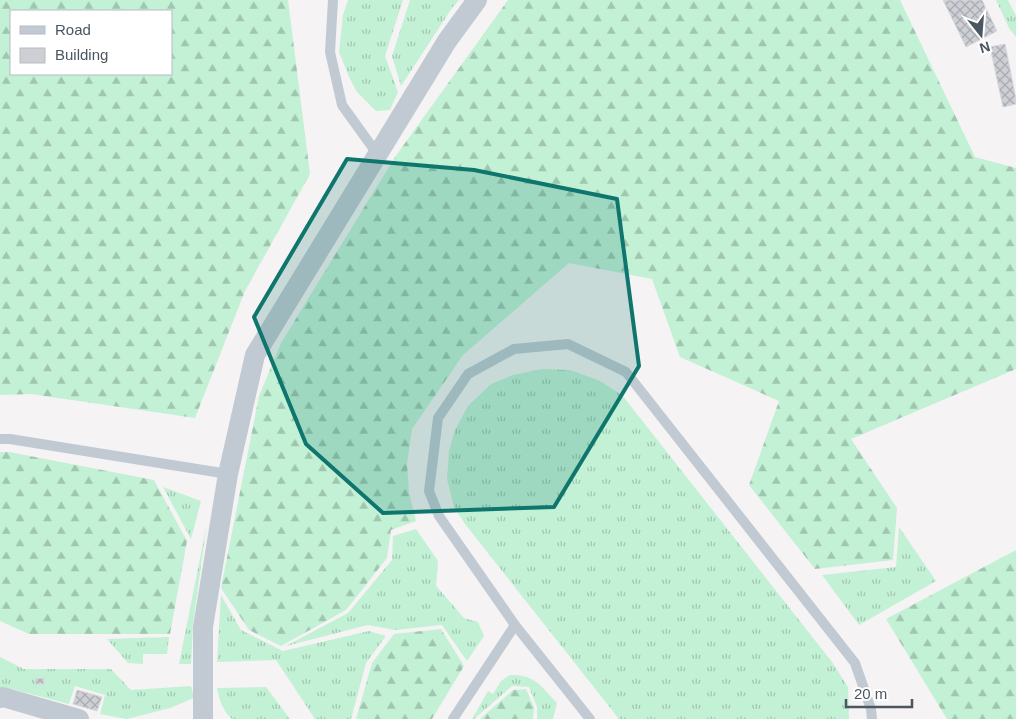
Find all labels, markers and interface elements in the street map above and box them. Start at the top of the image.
legend [10,10,172,75]
north arrow [956,10,1006,60]
text: Road [55,21,91,38]
text: N [978,38,992,57]
text: Building [55,46,108,63]
scale bar [846,676,912,708]
text: 20 m [854,685,887,702]

